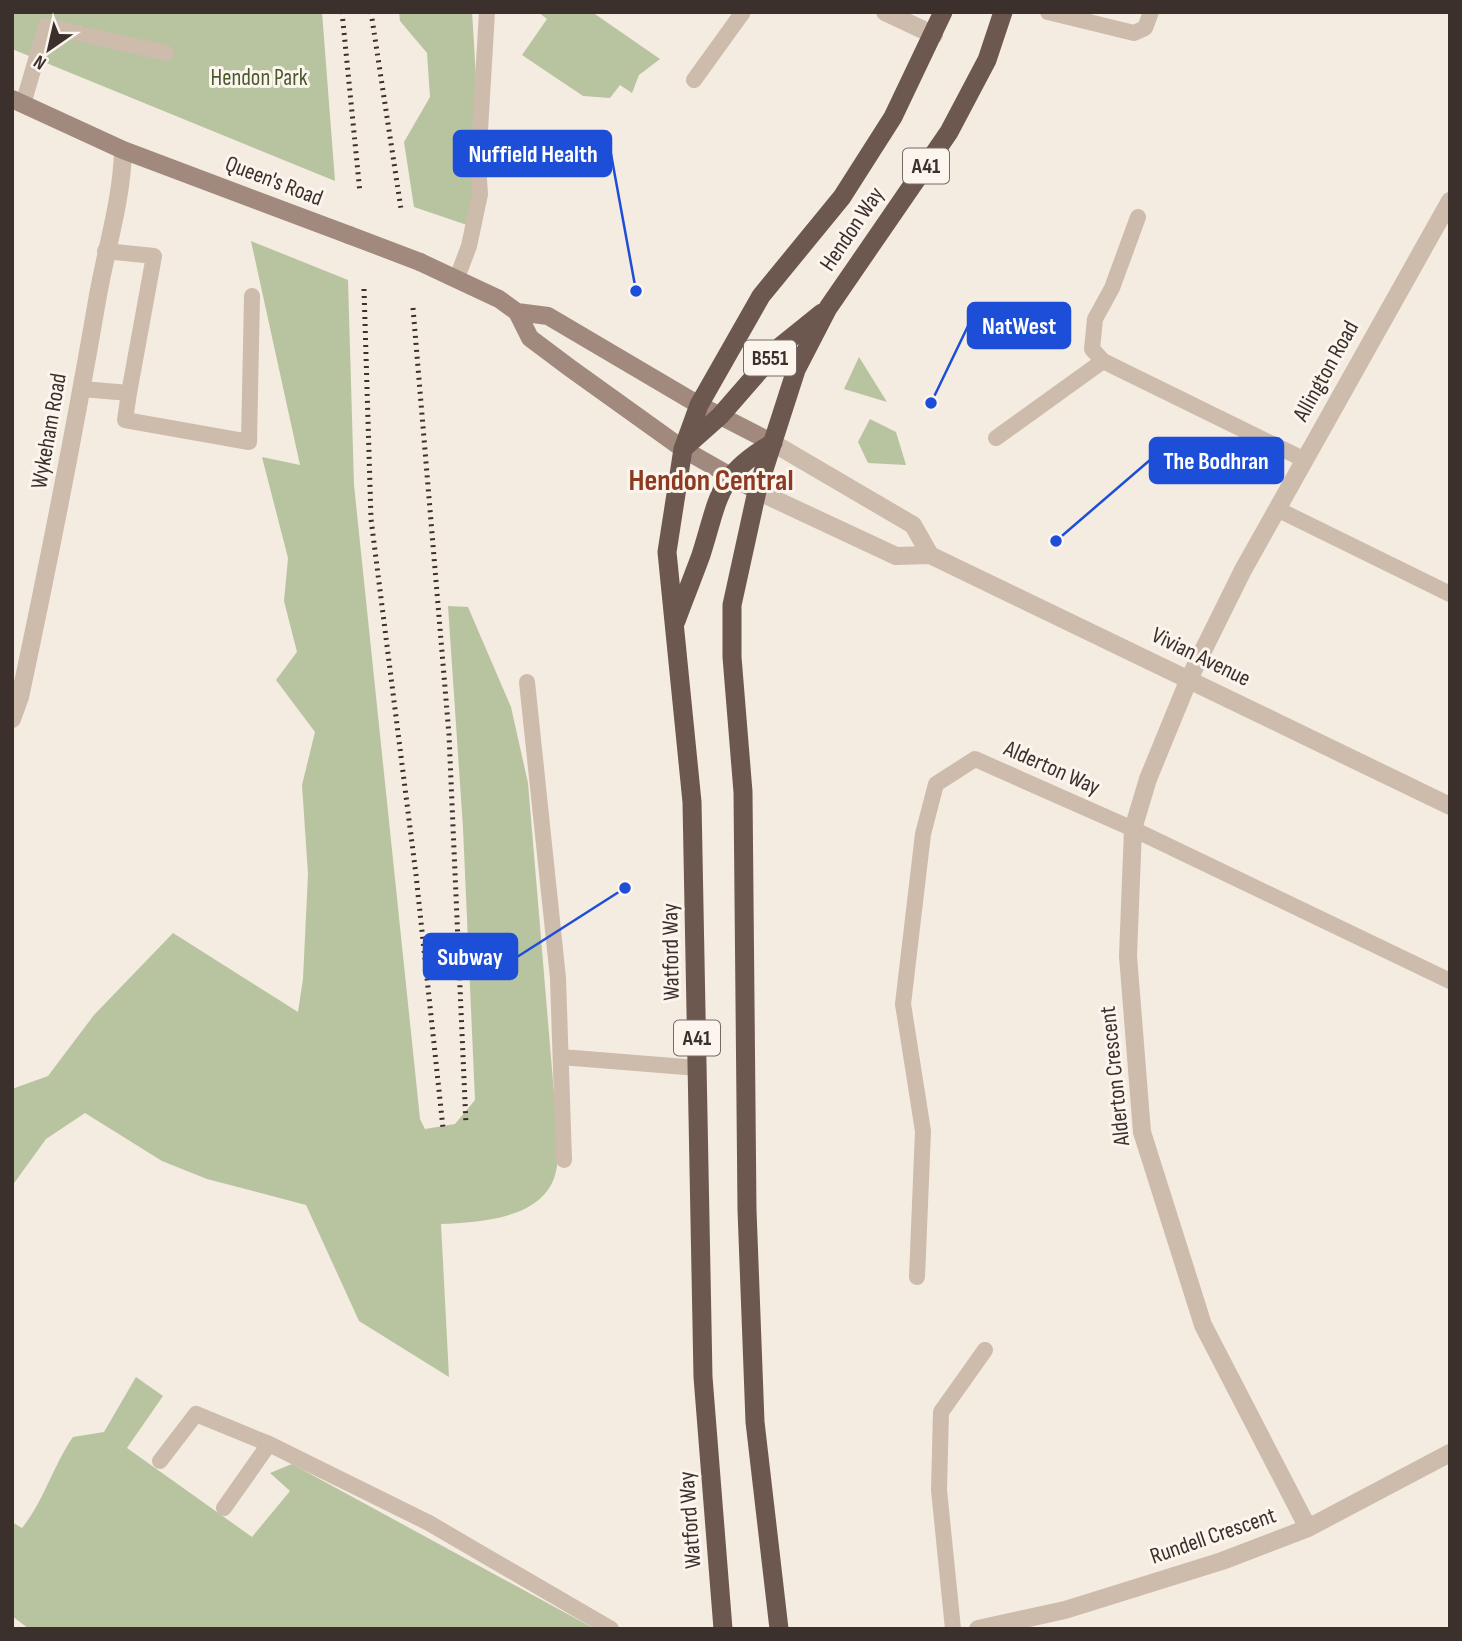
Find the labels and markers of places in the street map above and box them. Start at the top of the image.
callout: Nuffield Health [454,131,611,176]
callout: NatWest [968,303,1070,348]
callout: The Bodhran [1150,438,1283,483]
callout: Subway [424,934,517,979]

